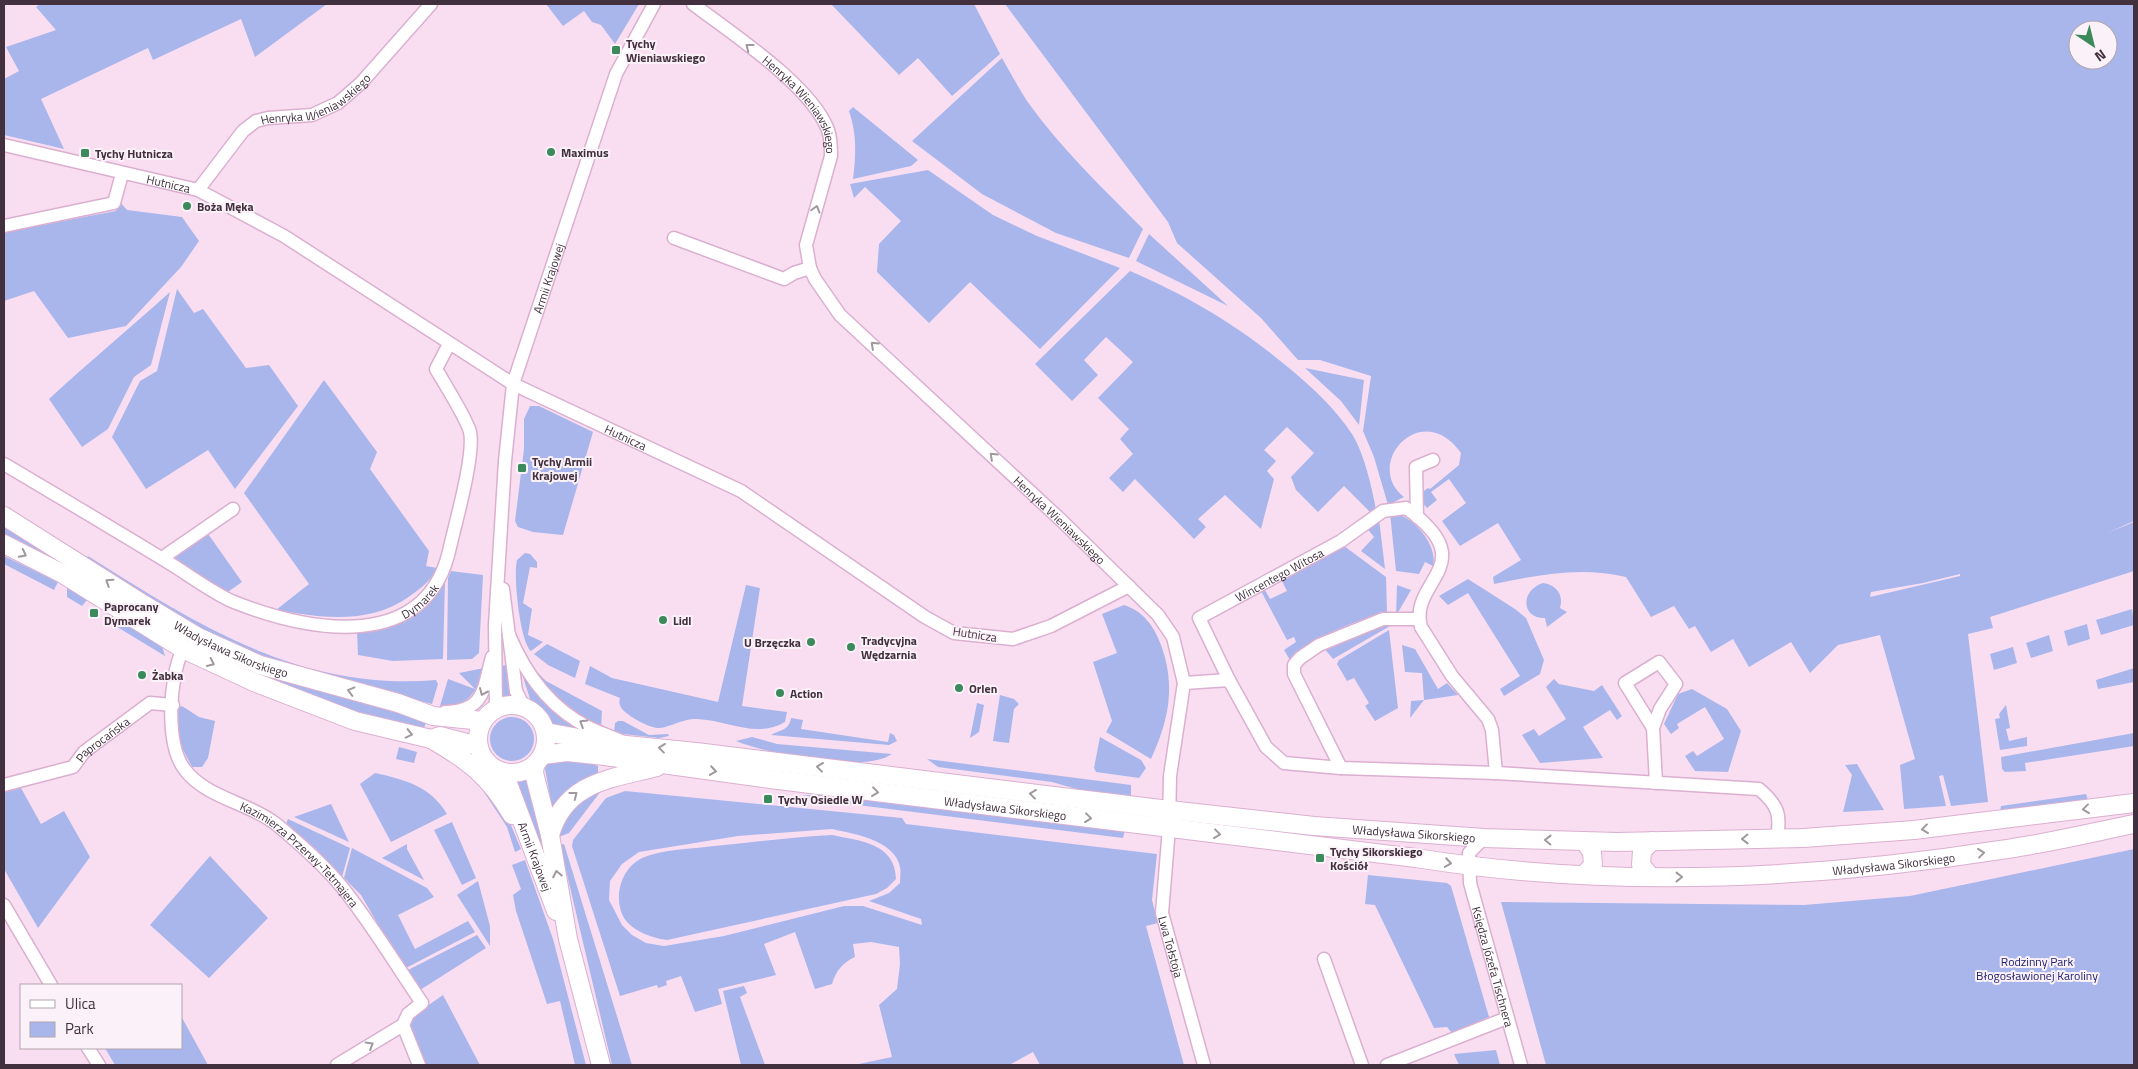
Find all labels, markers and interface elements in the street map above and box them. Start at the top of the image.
north arrow [2068,20,2118,70]
place label: Tychy Wieniawskiego [626,34,705,67]
one-way arrow [745,43,754,52]
marker: Tychy Wieniawskiego [610,44,622,56]
text: N [2091,45,2111,67]
street label: Henryka Wieniawskiego [758,50,841,154]
street label: Henryka Wieniawskiego [258,69,375,129]
place label: Maximus [561,143,609,162]
place label: Tychy Hutnicza [95,144,173,163]
marker: Maximus [545,146,557,158]
marker: Tychy Hutnicza [79,147,91,159]
street label: Hutnicza [145,169,192,197]
place label: Boża Męka [197,197,254,216]
marker: Boża Męka [181,200,193,212]
one-way arrow [811,205,821,213]
street label: Armii Krajowej [528,241,569,316]
one-way arrow [870,342,879,351]
street label: Hutnicza [602,419,650,455]
place label: Tychy Armii Krajowej [532,452,592,485]
one-way arrow [989,453,998,462]
marker: Tychy Armii Krajowej [516,462,528,474]
street label: Henryka Wieniawskiego [1009,471,1110,568]
street label: Wincentego Witosa [1231,543,1327,606]
one-way arrow [18,547,27,558]
one-way arrow [105,579,114,588]
street label: Dymarek [397,579,443,623]
place label: Paprocany Dymarek [104,597,159,630]
marker: Paprocany Dymarek [88,607,100,619]
place label: Lidl [673,611,692,630]
marker: Lidl [657,614,669,626]
street label: Władysława Sikorskiego [171,615,290,682]
street label: Hutnicza [952,621,998,647]
place label: Tradycyjna Wędzarnia [861,631,917,664]
place label: U Brzęczka [744,633,801,652]
marker: U Brzęczka [805,636,817,648]
marker: Tradycyjna Wędzarnia [845,641,857,653]
one-way arrow [206,656,215,667]
place label: Żabka [152,666,183,685]
marker: Żabka [136,669,148,681]
place label: Orlen [969,679,997,698]
marker: Orlen [953,682,965,694]
place label: Action [790,684,823,703]
one-way arrow [346,686,355,697]
one-way arrow [478,687,489,696]
marker: Action [774,687,786,699]
street label: Paprocańska [70,712,133,766]
one-way arrow [580,720,589,730]
one-way arrow [404,728,413,739]
one-way arrow [657,743,665,754]
one-way arrow [816,762,824,773]
one-way arrow [710,765,718,776]
one-way arrow [871,786,879,797]
one-way arrow [1029,789,1038,799]
place label: Tychy Osiedle W [778,790,863,809]
one-way arrow [569,791,578,800]
street label: Władysława Sikorskiego [943,791,1068,825]
marker: Tychy Osiedle W [762,793,774,805]
street label: Kazimierza Przerwy-Tetmajera [237,796,364,911]
one-way arrow [2082,803,2090,814]
one-way arrow [1084,812,1092,823]
street label: Armii Krajowej [514,819,557,894]
street label: Władysława Sikorskiego [1352,819,1476,847]
one-way arrow [1920,823,1928,834]
one-way arrow [1213,828,1221,839]
one-way arrow [1741,834,1748,844]
one-way arrow [1543,835,1551,845]
place label: Tychy Sikorskiego Kościół [1330,842,1423,875]
street label: Władysława Sikorskiego [1832,847,1956,880]
one-way arrow [1977,848,1985,859]
marker: Tychy Sikorskiego Kościół [1314,852,1326,864]
one-way arrow [1443,858,1452,868]
one-way arrow [552,870,563,879]
one-way arrow [1676,872,1684,882]
street label: Księdza Józefa Tischnera [1467,904,1519,1029]
street label: Lwa Tołstoja [1154,914,1189,980]
park label: Rodzinny Park Błogosławionej Karoliny [1976,952,2098,985]
legend [20,984,182,1049]
text: Ulica [65,992,96,1015]
text: Park [65,1017,94,1040]
one-way arrow [365,1042,374,1052]

